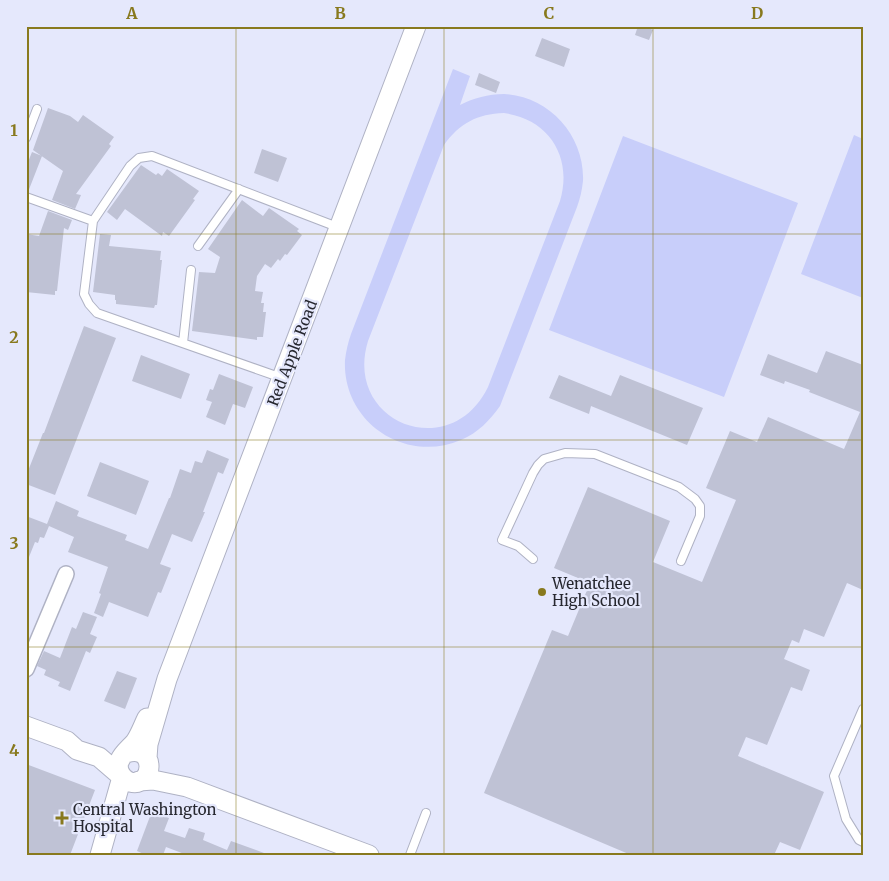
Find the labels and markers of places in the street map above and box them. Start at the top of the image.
place label: Wenatchee High School [551,574,640,610]
marker: Wenatchee High School [536,586,548,598]
place label: Central Washington Hospital [73,800,217,836]
marker: Central Washington Hospital [55,811,69,825]

